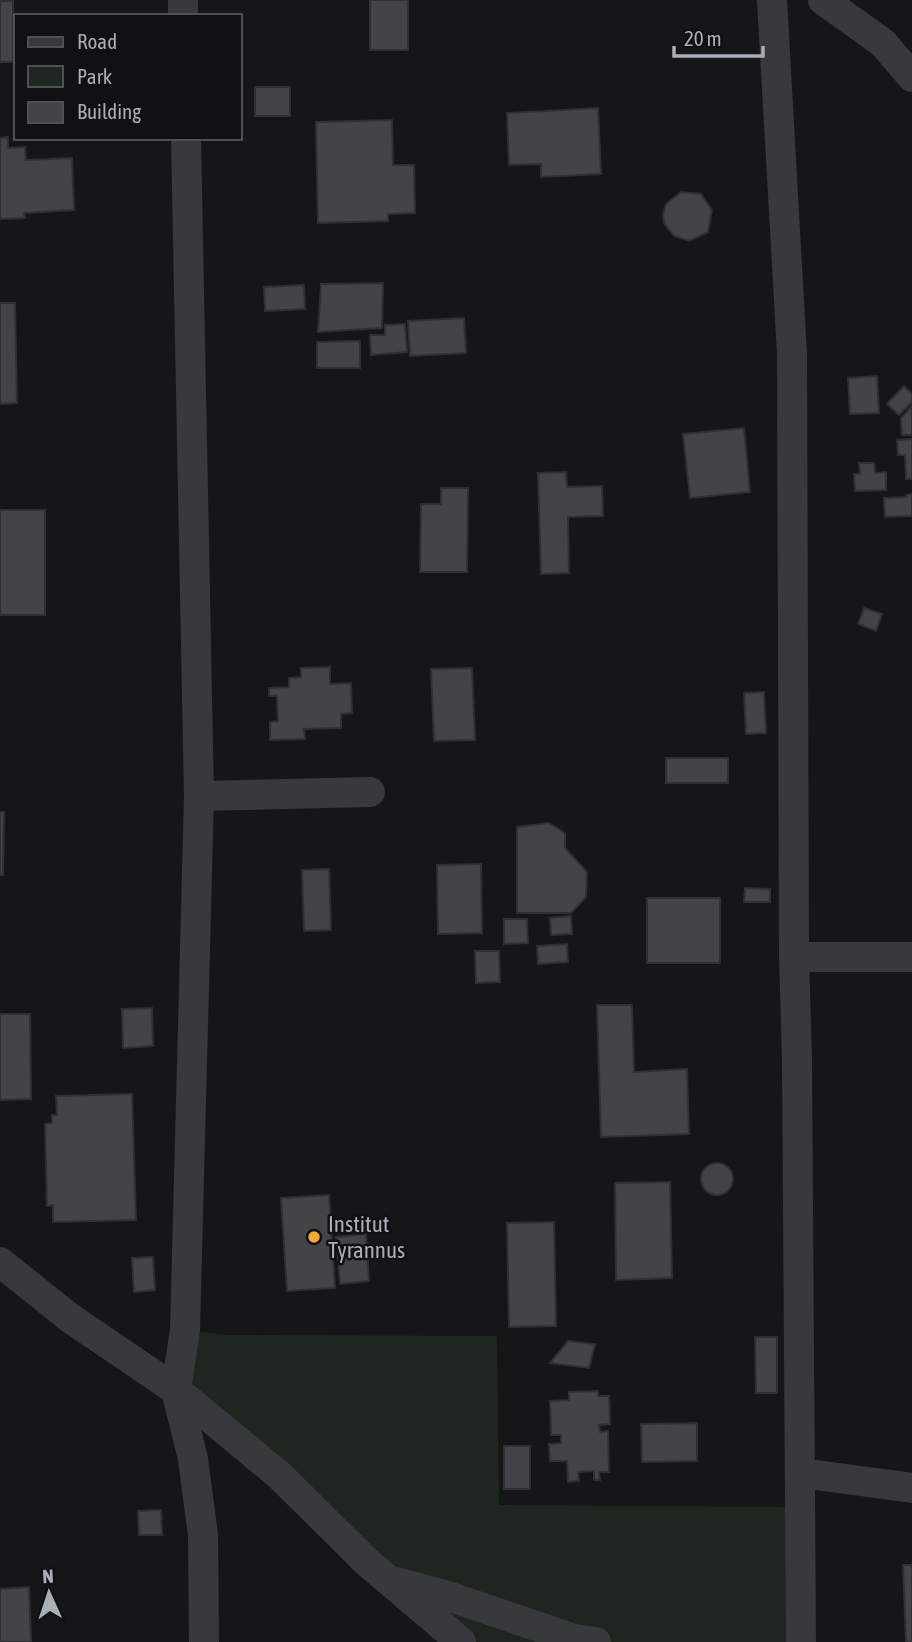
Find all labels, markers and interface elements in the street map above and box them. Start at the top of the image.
legend [14,14,242,140]
scale bar [674,14,763,58]
text: 20 m [684,26,722,50]
text: Road [77,29,117,53]
text: Park [77,64,112,88]
text: Building [77,99,141,123]
place label: Institut Tyrannus [328,1211,405,1263]
marker: Institut Tyrannus [306,1229,322,1245]
north arrow [14,1558,84,1628]
text: N [42,1565,54,1587]

